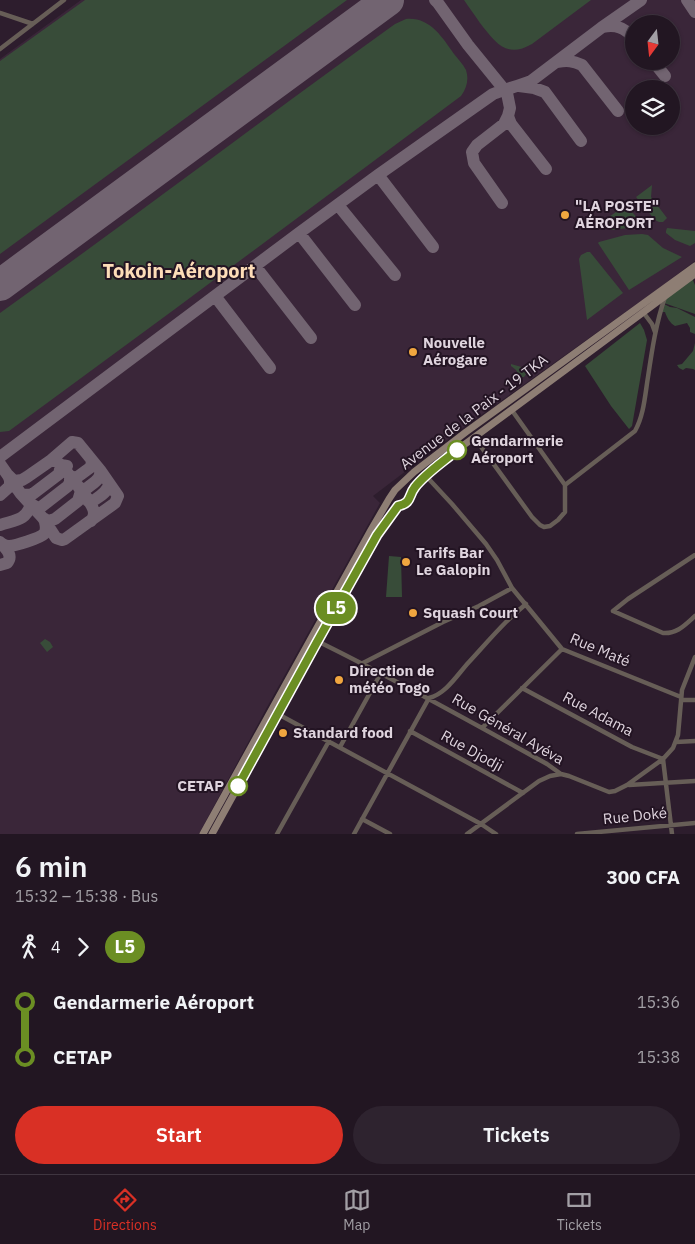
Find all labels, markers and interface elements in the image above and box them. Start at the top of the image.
north arrow [625,15,680,70]
map controls [625,15,680,135]
button: layers [625,80,680,135]
place label: "LA POSTE" AÉROPORT [575,196,659,232]
marker: "LA POSTE" AÉROPORT [559,209,571,221]
district label: Tokoin-Aéroport [103,257,255,284]
place label: Nouvelle Aérogare [423,333,487,369]
marker: Nouvelle Aérogare [407,346,419,358]
street label: Avenue de la Paix - 19 TKA [396,350,552,473]
place label: Gendarmerie Aéroport [471,431,564,467]
marker: Gendarmerie Aéroport [447,440,467,460]
place label: Tarifs Bar Le Galopin [416,543,490,579]
marker: Tarifs Bar Le Galopin [400,556,412,568]
line badge: L5 [314,592,358,624]
text: L5 [326,596,346,619]
place label: Squash Court [423,603,518,622]
marker: Squash Court [407,607,419,619]
street label: Rue Maté [567,628,633,671]
place label: Direction de météo Togo [349,661,434,697]
marker: Direction de météo Togo [333,674,345,686]
street label: Rue Adama [560,687,637,740]
street label: Rue Général Ayéva [449,689,568,768]
place label: Standard food [293,723,393,742]
street label: Rue Djodji [438,726,507,775]
marker: Standard food [277,727,289,739]
place label: CETAP [177,776,224,795]
marker: CETAP [228,776,248,796]
street label: Rue Doké [602,803,668,828]
text: 6 min [15,848,87,885]
text: 300 CFA [606,865,680,889]
text: 15:32 – 15:38 · Bus [15,886,158,906]
icon: walk [15,933,43,961]
icon: forward [69,933,97,961]
text: L5 [115,935,135,958]
text: 4 [51,937,61,957]
text: Gendarmerie Aéroport [53,990,254,1014]
text: 15:36 [637,992,680,1012]
text: CETAP [53,1045,112,1069]
text: 15:38 [637,1047,680,1067]
button: Start [15,1106,343,1164]
button: Tickets [353,1106,680,1164]
tab: Directions [93,1186,157,1234]
tab: Map [343,1186,371,1234]
tab: Tickets [557,1186,602,1234]

